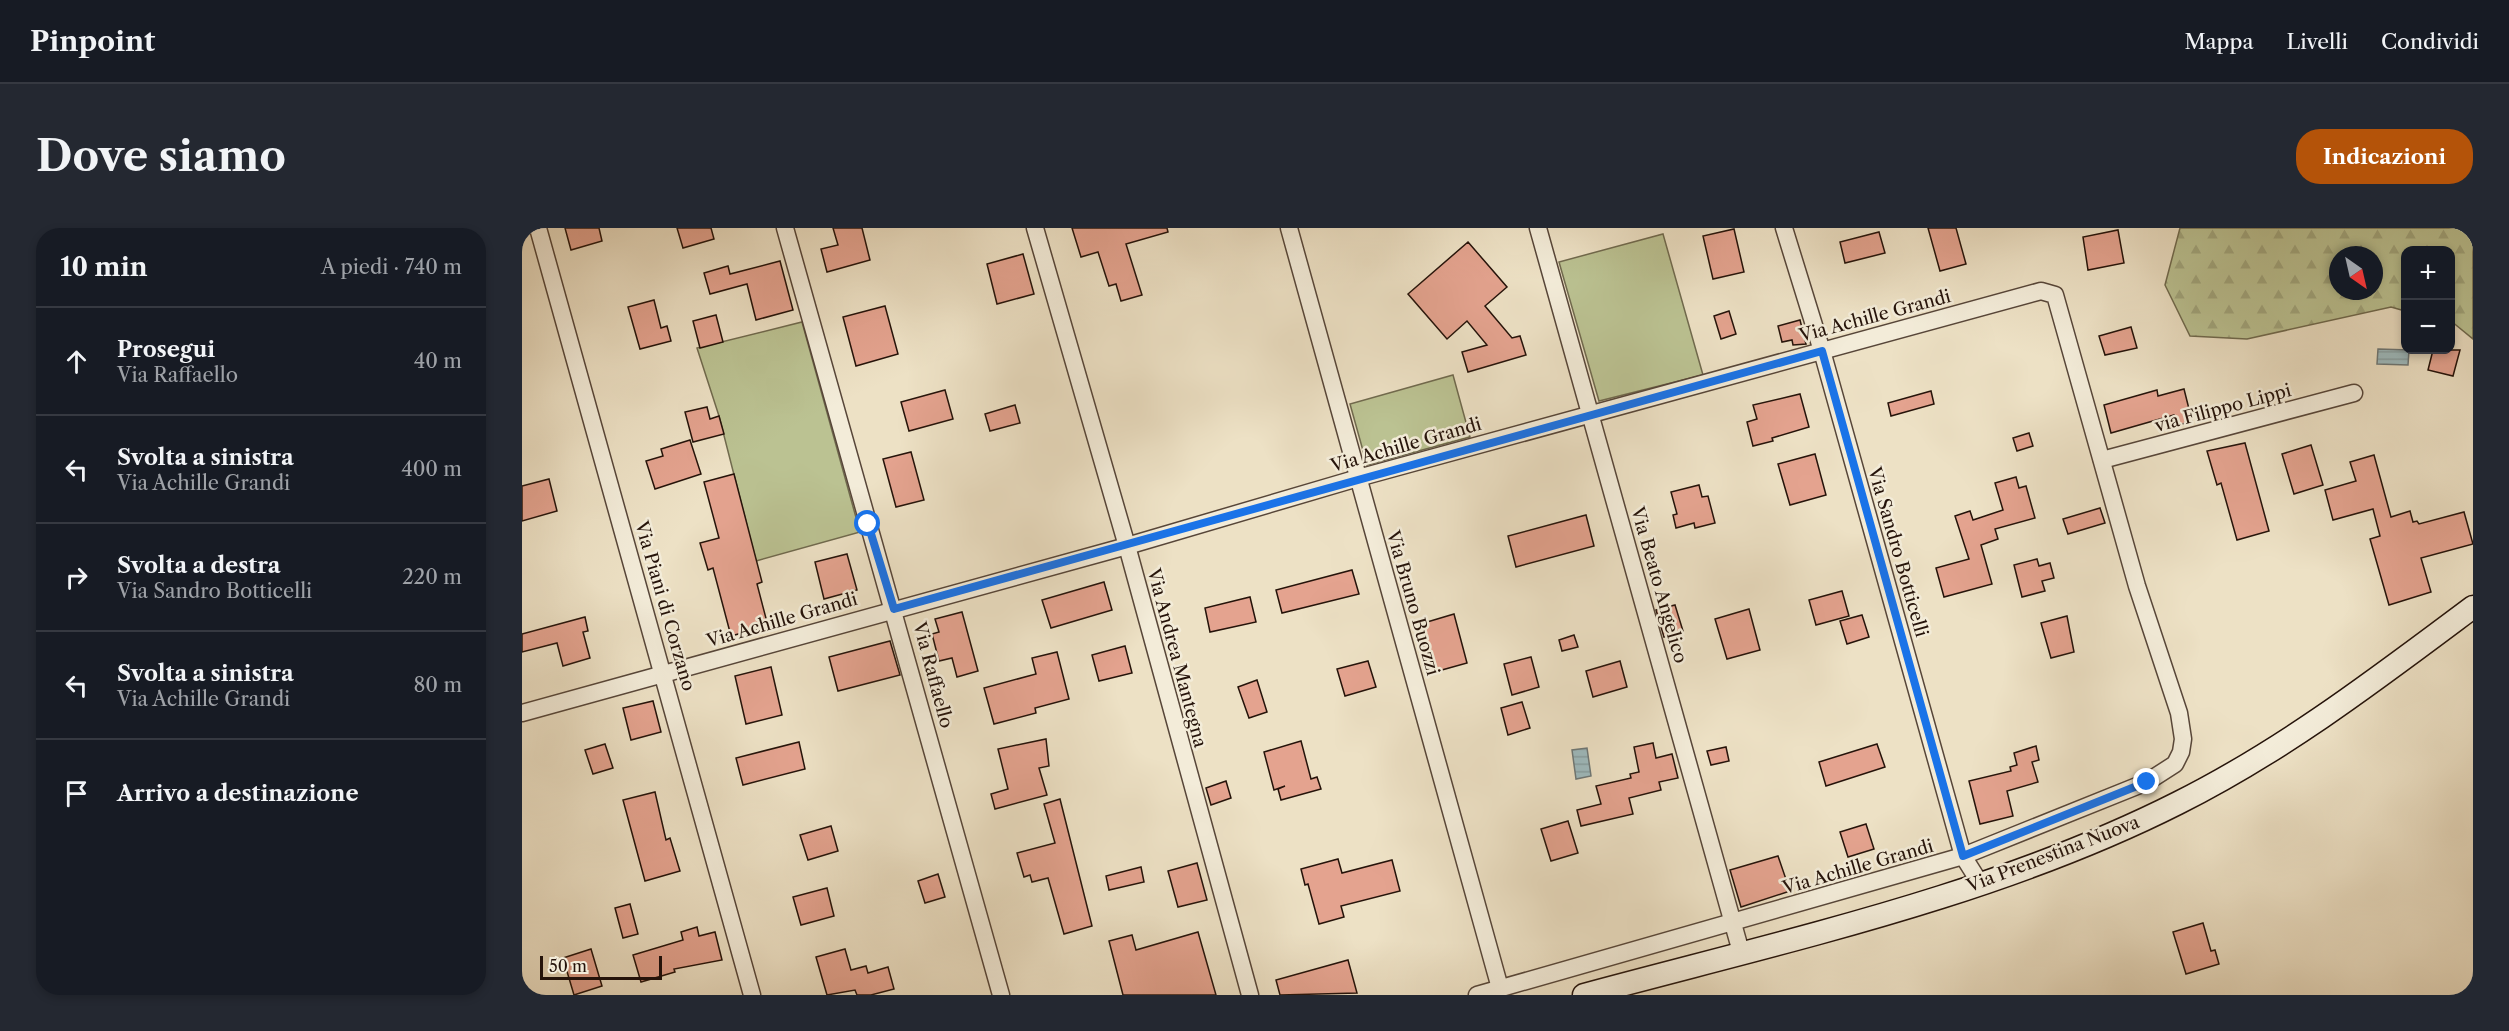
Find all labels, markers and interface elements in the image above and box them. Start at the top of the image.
text: Pinpoint [30,24,155,58]
text: Mappa [2184,29,2254,54]
text: Livelli [2287,29,2348,54]
text: Condividi [2381,29,2479,54]
button: Indicazioni [2296,129,2473,184]
text: Dove siamo [36,130,286,182]
north arrow [2329,246,2383,300]
map controls [2401,246,2455,354]
button: + [2401,246,2455,300]
text: 10 min [60,251,148,283]
text: A piedi · 740 m [321,255,462,279]
street label: Via Achille Grandi [1796,285,1954,347]
button: − [2401,300,2455,354]
text: Prosegui [117,336,215,363]
icon: ahead [60,345,93,378]
text: 40 m [414,349,462,373]
text: Via Raffaello [117,363,238,387]
street label: via Filippo Lippi [2151,379,2294,437]
street label: Via Achille Grandi [1327,413,1484,477]
text: Svolta a sinistra [117,444,294,471]
icon: left [60,453,93,486]
text: 400 m [401,457,462,481]
street label: Via Sandro Botticelli [1863,464,1933,640]
text: Via Achille Grandi [117,471,290,495]
street label: Via Beato Angelico [1626,503,1692,666]
route start [854,510,880,536]
street label: Via Piani di Corzano [630,518,700,694]
street label: Via Bruno Buozzi [1382,527,1444,678]
text: Svolta a destra [117,552,280,579]
icon: right [60,561,93,594]
text: 220 m [402,565,462,589]
street label: Via Andrea Mantegna [1142,565,1212,750]
text: Via Sandro Botticelli [117,579,312,603]
street label: Via Achille Grandi [703,588,860,652]
street label: Via Raffaello [908,619,958,730]
text: Svolta a sinistra [117,660,294,687]
icon: left [60,669,93,702]
text: 80 m [414,673,462,697]
text: Via Achille Grandi [117,687,290,711]
route end [2133,768,2159,794]
icon: arrive [60,777,93,810]
text: Arrivo a destinazione [117,780,359,807]
street label: Via Prenestina Nuova [1963,811,2143,897]
street label: Via Achille Grandi [1779,835,1936,899]
scale bar [540,953,662,980]
text: 50 m [549,956,587,976]

